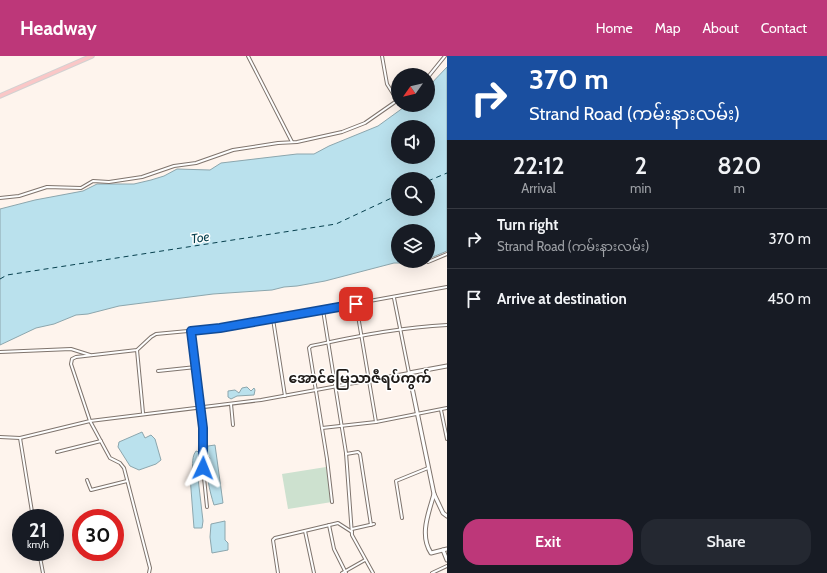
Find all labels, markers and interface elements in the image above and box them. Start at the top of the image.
text: Headway [20,17,97,40]
text: Home [596,19,633,37]
text: Map [655,19,680,37]
text: About [702,19,739,37]
text: Contact [761,19,807,37]
text: 370 m [529,62,609,96]
north arrow [391,68,435,112]
map controls [391,68,435,268]
icon: right [463,72,515,124]
text: Strand Road (ကမ်းနားလမ်း) [529,103,740,125]
button: sound [391,120,435,164]
text: 22:12 [513,151,564,180]
text: 2 [634,151,647,180]
text: 820 [717,151,761,180]
button: search [391,172,435,216]
text: Arrival [521,180,556,196]
text: min [630,180,652,196]
text: m [734,180,745,196]
text: Turn right [497,216,558,234]
button: layers [391,224,435,268]
water label: Toe [190,228,210,246]
icon: right [463,228,485,250]
text: 370 m [768,230,811,248]
text: Strand Road (ကမ်းနားလမ်း) [497,238,649,254]
pin [339,287,373,321]
icon: arrive [463,288,485,310]
text: Arrive at destination [497,290,627,308]
text: 450 m [767,290,811,308]
icon: arrive [345,293,367,315]
district label: အောင်မြေသာဇီရပ်ကွက် [289,368,431,390]
position arrow [182,447,224,489]
speed limit sign: 30 [72,509,124,561]
text: 21 [29,518,47,542]
button: Exit [463,519,633,565]
button: Share [641,519,811,565]
text: km/h [27,538,49,551]

